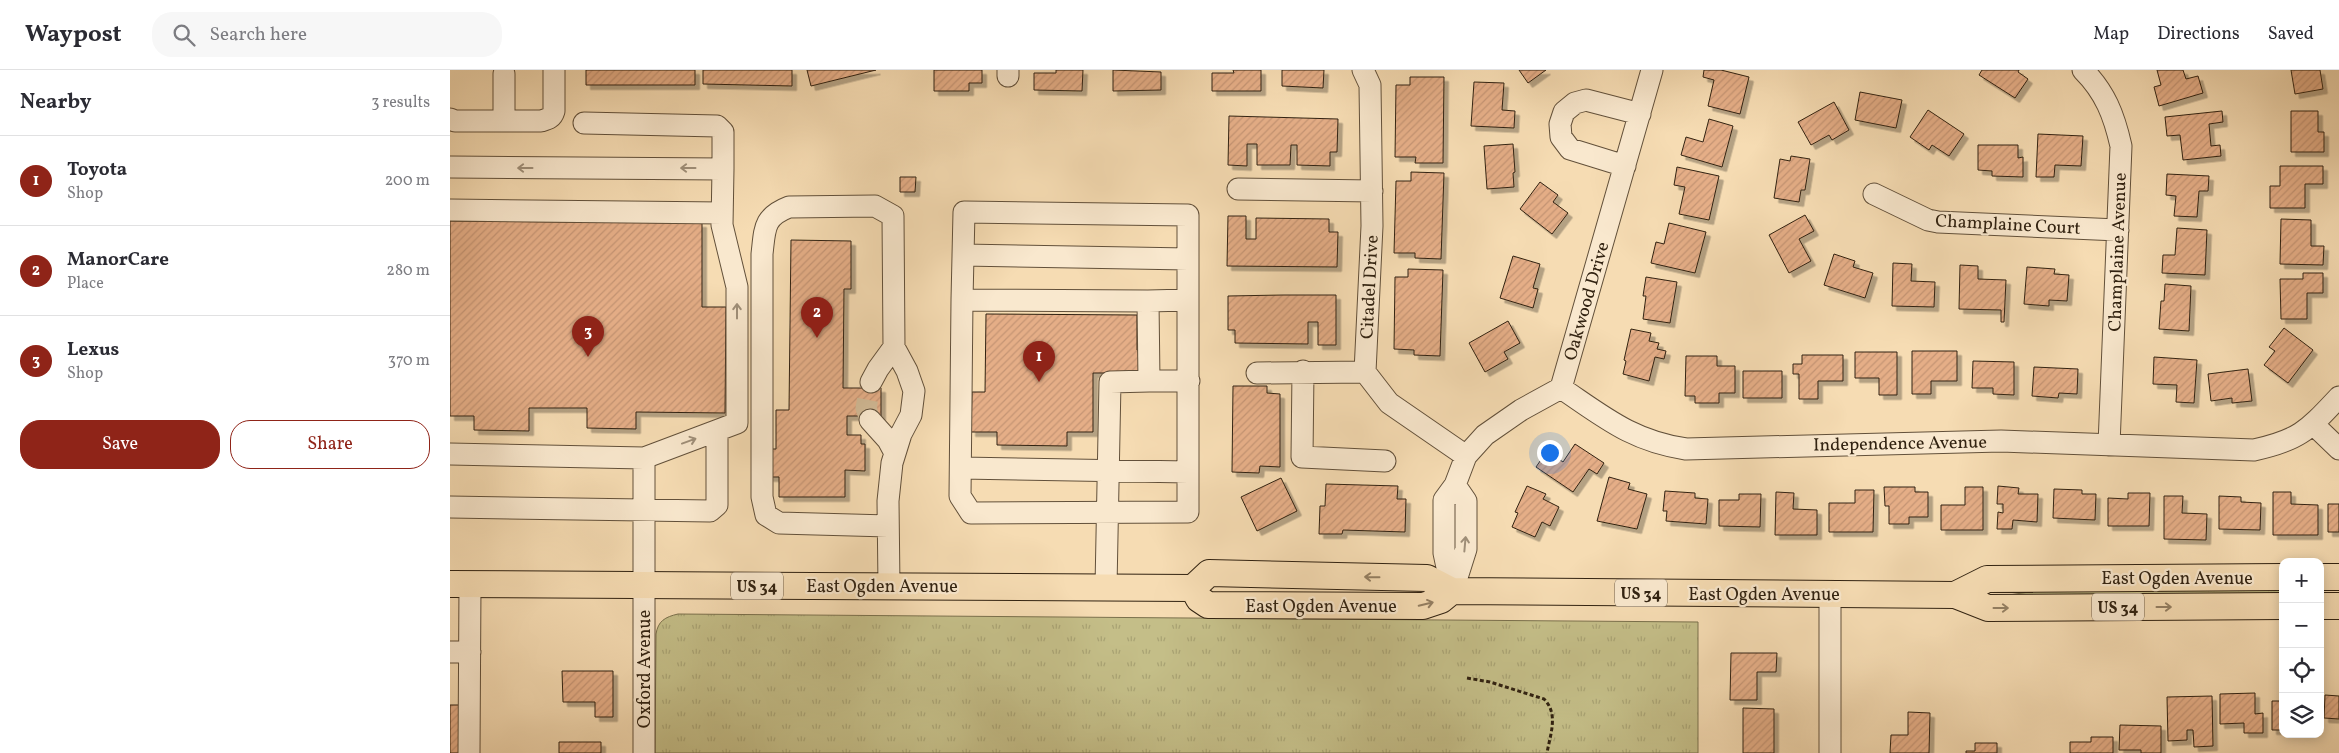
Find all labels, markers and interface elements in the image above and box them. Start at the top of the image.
search box [152,12,502,57]
text: Waypost [25,18,122,52]
icon: search [170,21,198,49]
text: Search here [210,22,307,48]
text: Map [2093,22,2129,47]
text: Directions [2157,22,2240,47]
text: Saved [2268,22,2314,47]
text: Nearby [20,88,91,117]
text: 3 results [371,92,430,114]
text: Toyota [67,157,127,183]
one-way arrow [517,163,534,173]
one-way arrow [680,163,696,173]
text: 1 [33,170,39,192]
text: 200 m [385,170,430,192]
street label: Champlaine Avenue [2103,172,2134,332]
text: Shop [67,183,103,205]
street label: Champlaine Court [1935,209,2081,242]
street label: Citadel Drive [1355,234,1386,340]
street label: Oakwood Drive [1559,239,1616,364]
text: ManorCare [67,247,169,273]
text: 2 [32,260,40,282]
text: 280 m [386,260,430,282]
text: Place [67,273,104,295]
pin: 2 [801,297,833,338]
one-way arrow [732,303,742,320]
pin: 3 [572,316,604,357]
text: Lexus [67,337,119,363]
pin: 1 [1023,341,1055,382]
text: 3 [32,350,40,372]
text: 370 m [388,350,430,372]
text: Shop [67,363,103,385]
button: Save [20,420,220,469]
button: Share [230,420,430,469]
street label: Independence Avenue [1813,430,1987,459]
one-way arrow [681,436,697,445]
your location [1537,440,1563,466]
one-way arrow [1460,537,1470,553]
map controls [2279,558,2324,738]
button: + [2279,558,2324,603]
street label: East Ogden Avenue [2101,567,2253,592]
road number: US 34 [731,572,783,600]
one-way arrow [1364,572,1380,581]
street label: East Ogden Avenue [806,575,958,600]
road number: US 34 [1615,579,1667,606]
street label: East Ogden Avenue [1688,583,1840,608]
road number: US 34 [2092,594,2144,620]
street label: East Ogden Avenue [1245,595,1397,620]
one-way arrow [1417,599,1433,608]
one-way arrow [2156,602,2172,612]
one-way arrow [1993,603,2009,613]
button: − [2279,603,2324,648]
street label: Oxford Avenue [633,610,658,728]
button: locate [2279,648,2324,693]
button: layers [2279,693,2324,738]

